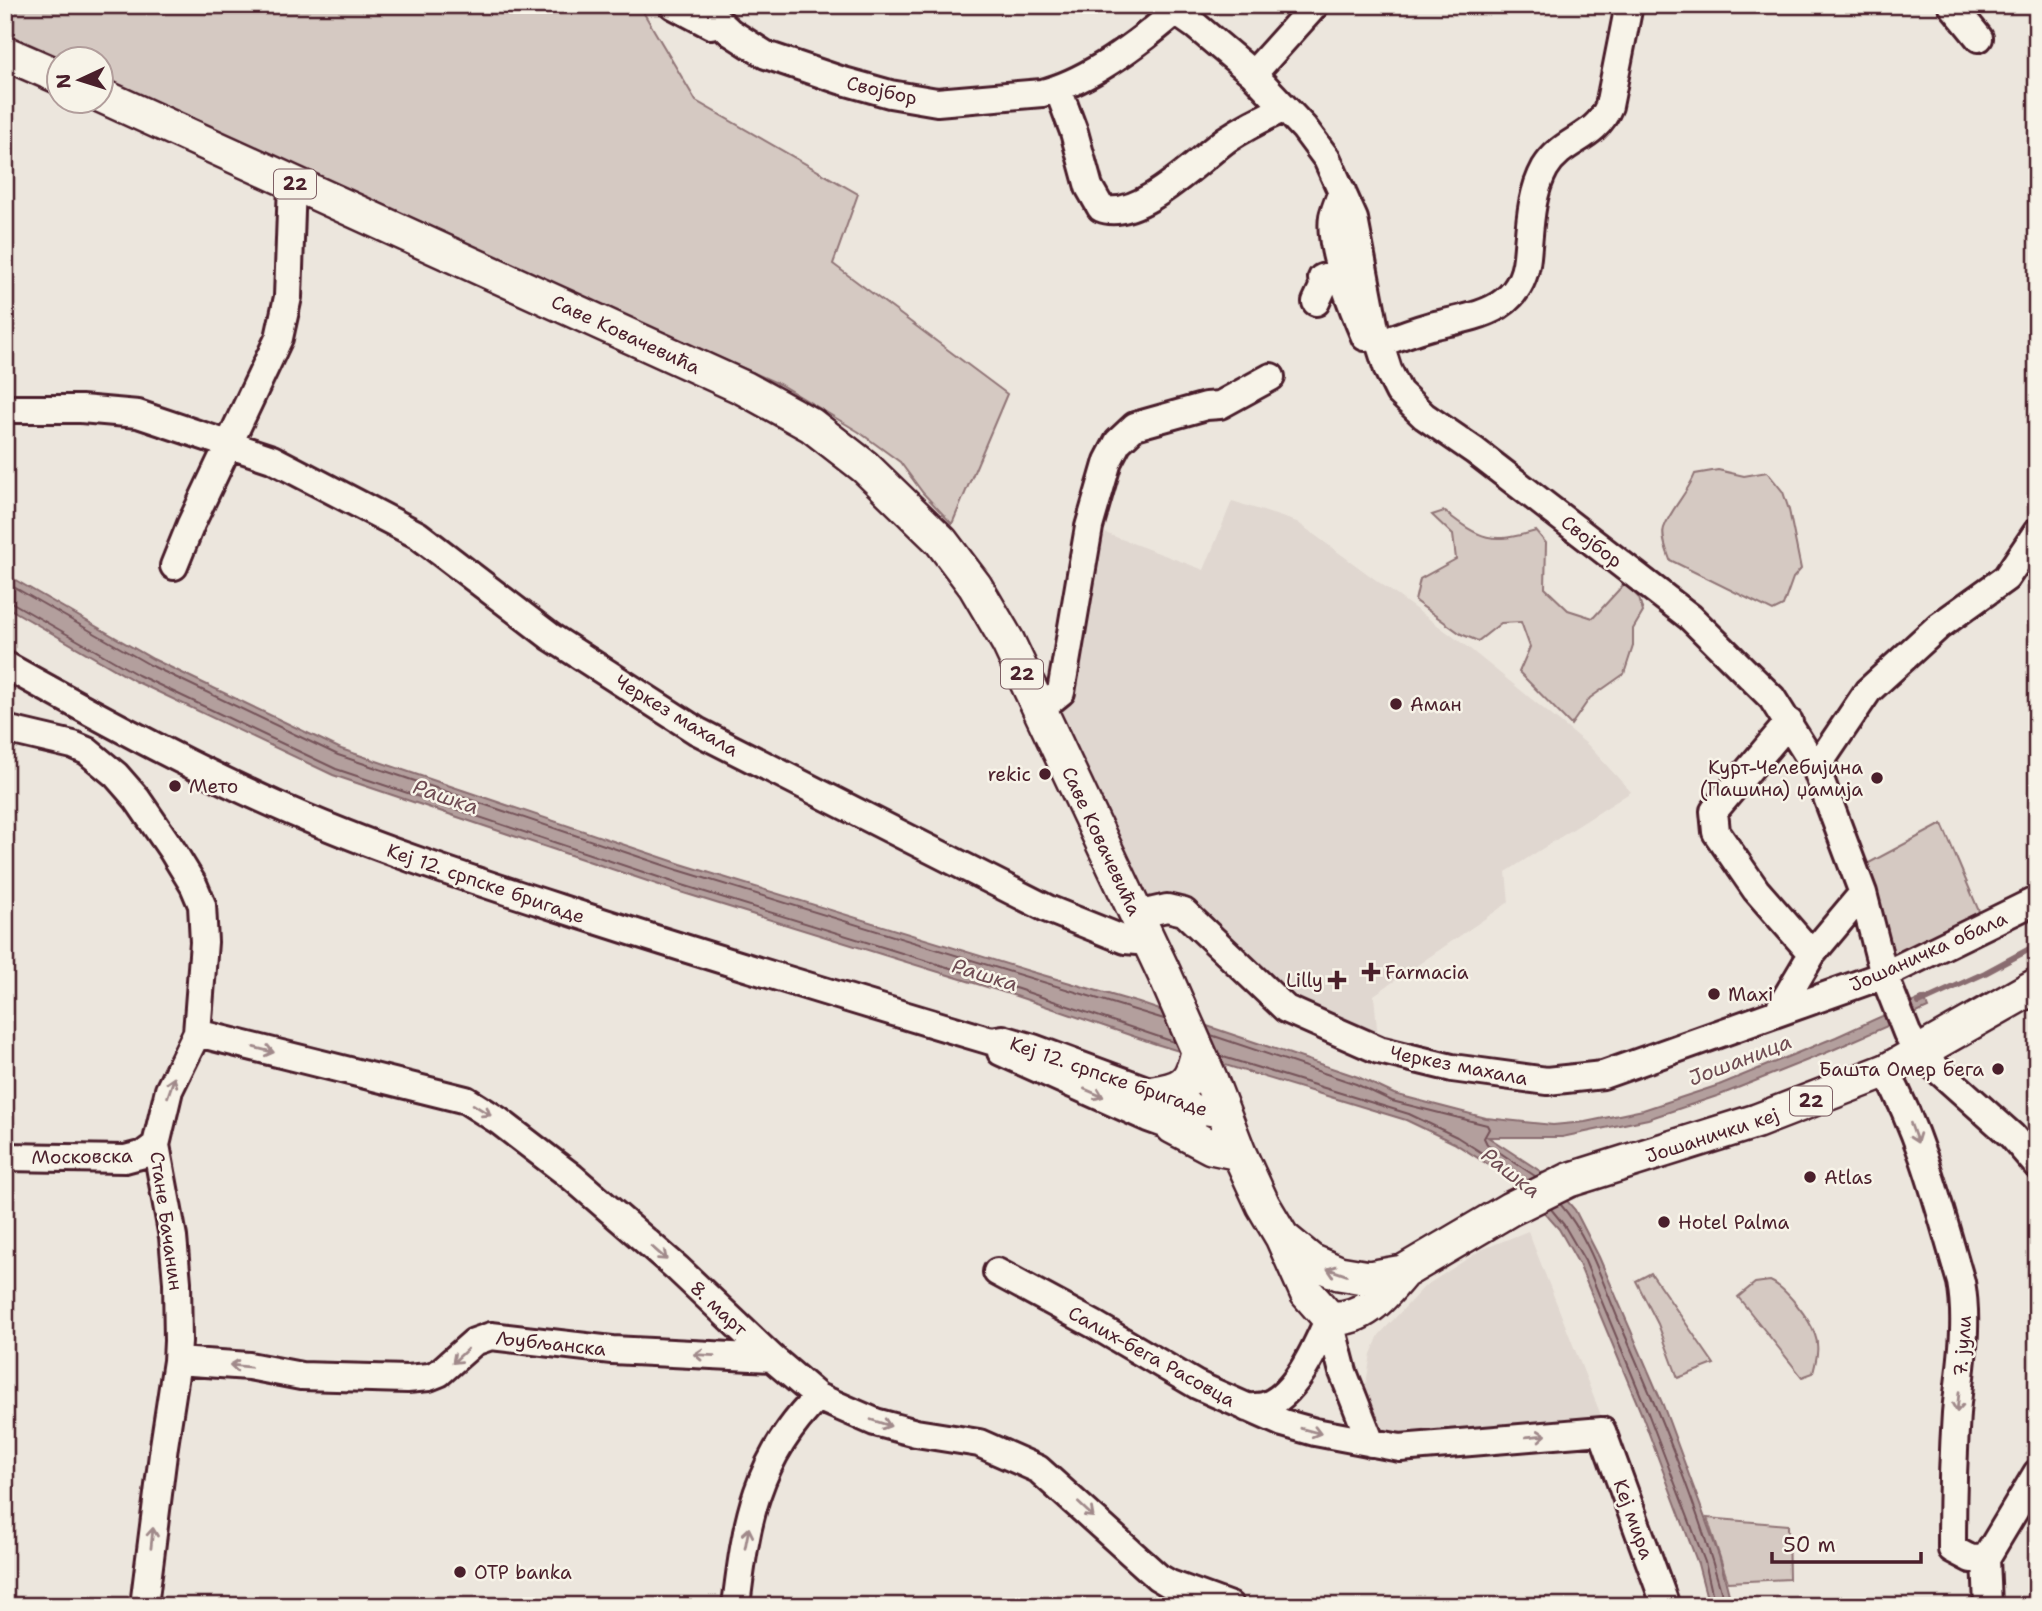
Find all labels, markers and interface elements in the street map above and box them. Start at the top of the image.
north arrow [46,46,116,116]
street label: Својбор [844,70,920,111]
text: N [51,73,77,90]
road number: 22 [274,169,316,198]
street label: Саве Ковачевића [547,289,704,380]
street label: Својбор [1556,509,1628,573]
road number: 22 [1001,660,1043,688]
street label: Черкез махала [610,669,743,762]
place label: Аман [1410,692,1462,717]
marker: Аман [1388,696,1404,712]
place label: Курт-Челебијина (Пашина) џамија [1699,755,1863,802]
place label: rekic [987,762,1031,787]
street label: Саве Ковачевића [1056,763,1147,920]
marker: rekic [1037,766,1053,782]
marker: Курт-Челебијина (Пашина) џамија [1869,770,1885,786]
water label: Рашка [410,773,482,821]
place label: Мето [189,774,238,799]
marker: Мето [167,778,183,794]
street label: Кеј 12. српске бригаде [383,838,588,929]
street label: Јошаничка обала [1845,905,2011,997]
water label: Рашка [949,952,1021,998]
place label: Farmacia [1385,960,1469,985]
marker: Farmacia [1363,964,1379,980]
place label: Lilly [1286,968,1323,993]
marker: Lilly [1329,972,1345,988]
place label: Maxi [1728,982,1773,1007]
marker: Maxi [1706,986,1722,1002]
water label: Јошаница [1684,1027,1796,1093]
street label: Кеј 12. српске бригаде [1006,1031,1211,1122]
street label: Черкез махала [1388,1040,1530,1091]
one-way arrow [252,1044,274,1057]
place label: Башта Омер бега [1819,1057,1984,1082]
marker: Башта Омер бега [1990,1061,2006,1077]
one-way arrow [165,1076,178,1098]
road number: 22 [1790,1086,1832,1116]
one-way arrow [1083,1087,1105,1100]
street label: Јошанички кеј [1642,1102,1782,1169]
one-way arrow [472,1103,491,1118]
one-way arrow [1909,1122,1921,1144]
water label: Рашка [1476,1141,1546,1205]
street label: Московска [31,1143,133,1170]
street label: Стане Бачанин [144,1150,189,1292]
place label: Atlas [1824,1165,1873,1190]
marker: Atlas [1802,1169,1818,1185]
place label: Hotel Palma [1678,1210,1790,1235]
marker: Hotel Palma [1656,1214,1672,1230]
one-way arrow [650,1244,667,1261]
one-way arrow [1327,1264,1349,1277]
street label: 8. март [685,1275,753,1342]
street label: Салих-бега Расовца [1064,1300,1240,1413]
street label: 7. јули [1948,1315,1977,1378]
street label: Љубљанска [495,1325,607,1362]
one-way arrow [452,1347,469,1364]
one-way arrow [693,1349,716,1362]
one-way arrow [230,1359,252,1372]
one-way arrow [1951,1390,1964,1413]
one-way arrow [870,1418,892,1430]
one-way arrow [1300,1425,1322,1438]
one-way arrow [1525,1429,1547,1442]
street label: Кеј мира [1608,1476,1660,1563]
one-way arrow [1077,1502,1094,1519]
scale bar [1772,1520,1921,1564]
one-way arrow [145,1527,158,1550]
one-way arrow [740,1527,754,1550]
text: 50 m [1783,1531,1836,1559]
place label: OTP banka [474,1560,572,1585]
marker: OTP banka [452,1564,468,1580]

